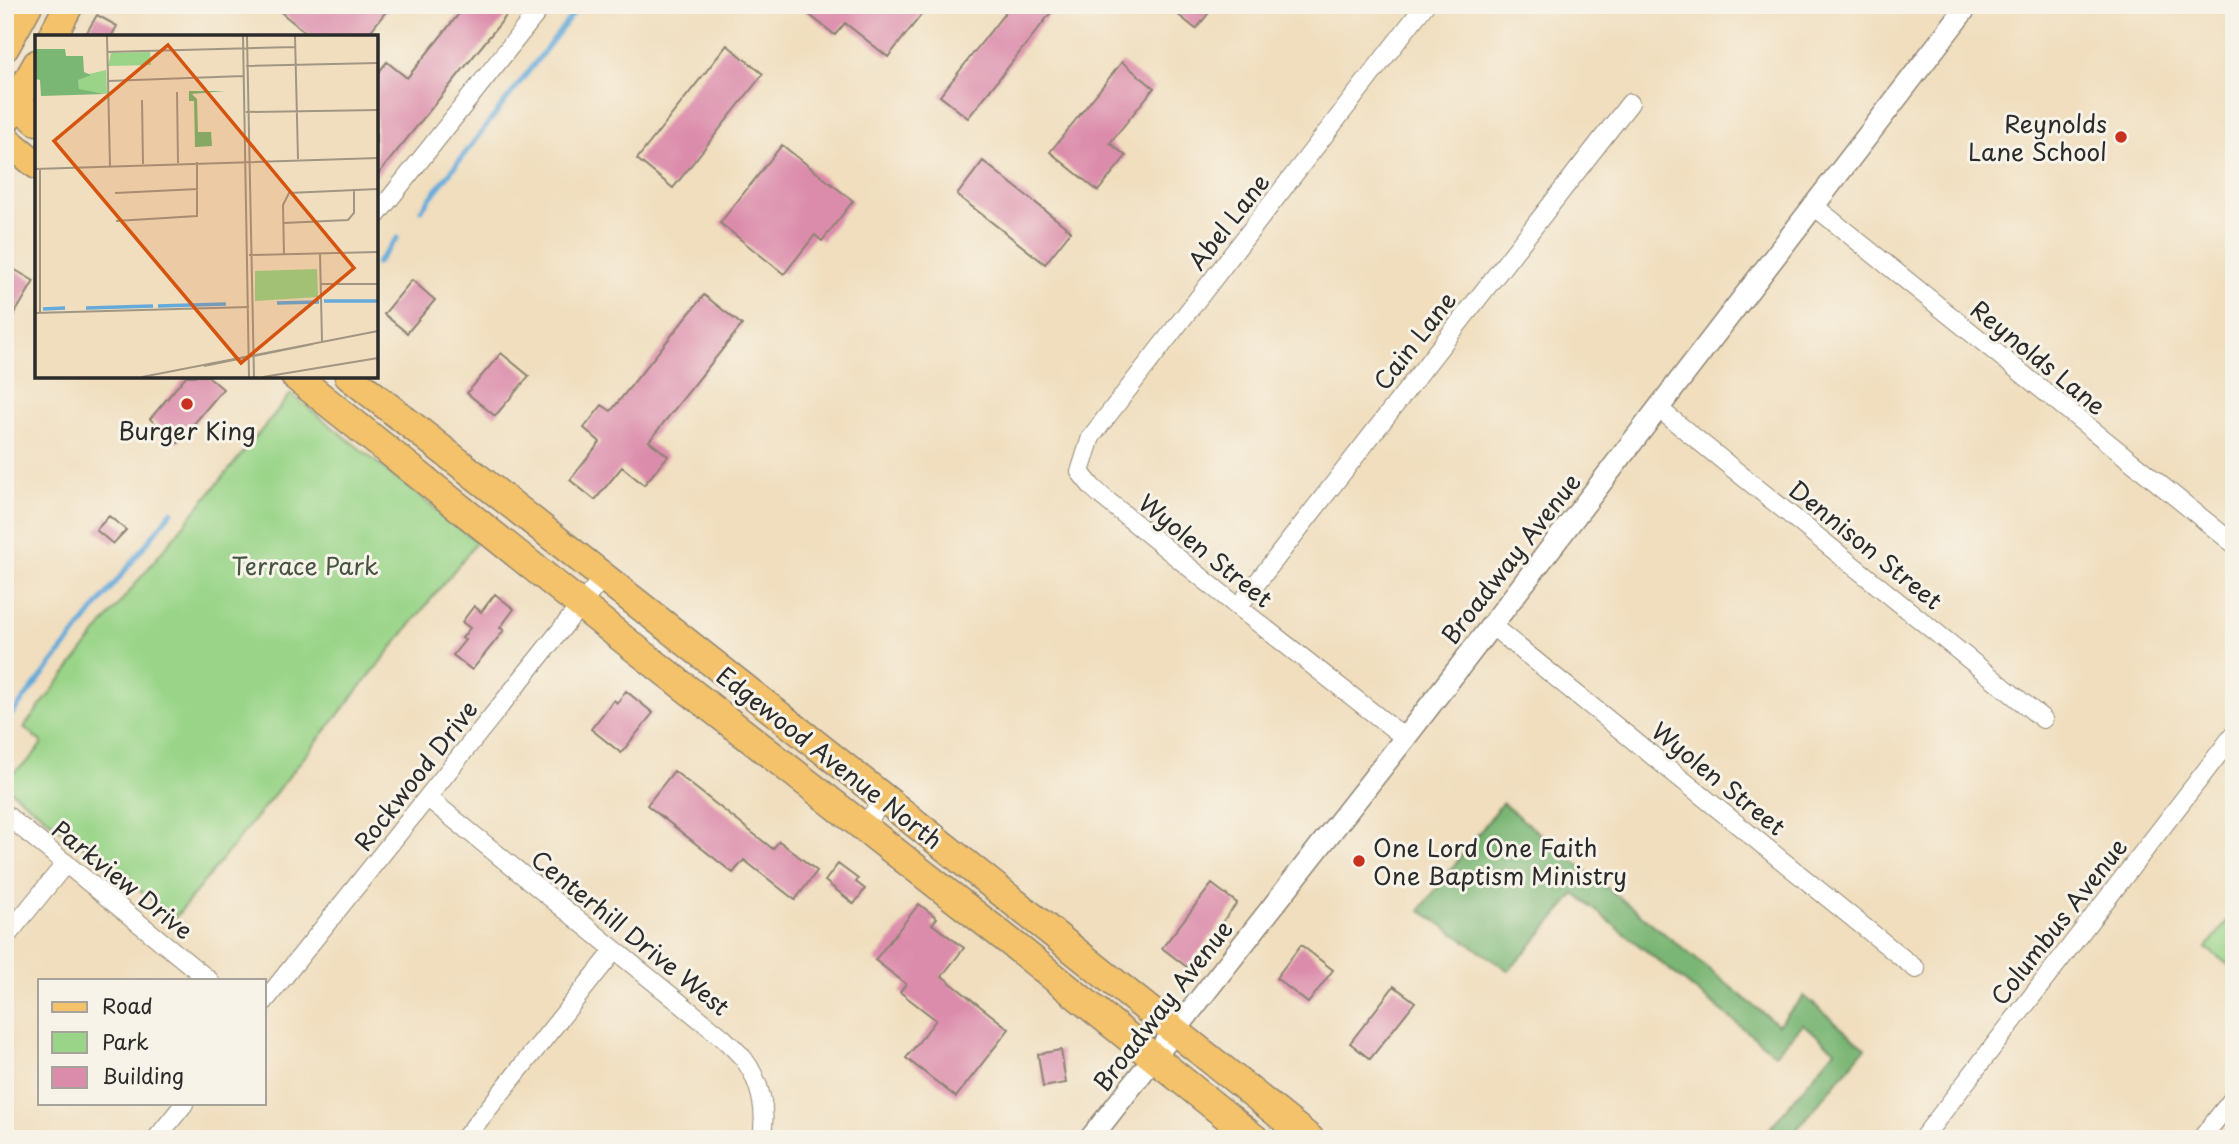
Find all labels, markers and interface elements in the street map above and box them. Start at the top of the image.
inset map [35,35,378,378]
place label: Reynolds Lane School [1968,105,2107,169]
marker: Reynolds Lane School [2113,129,2129,145]
street label: Abel Lane [1179,165,1277,277]
street label: Cain Lane [1364,283,1464,397]
street label: Reynolds Lane [1964,291,2114,423]
marker: Burger King [179,396,195,412]
place label: Burger King [118,412,256,448]
street label: Broadway Avenue [1432,465,1588,651]
street label: Dennison Street [1781,471,1951,617]
street label: Wyolen Street [1131,485,1281,616]
park label: Terrace Park [231,547,379,583]
street label: Edgewood Avenue North [709,657,951,857]
street label: Rockwood Drive [345,692,485,858]
street label: Wyolen Street [1644,713,1794,844]
street label: Parkview Drive [45,811,201,947]
place label: One Lord One Faith One Baptism Ministry [1373,829,1627,893]
street label: Columbus Avenue [1981,830,2135,1012]
street label: Centerhill Drive West [524,840,738,1024]
marker: One Lord One Faith One Baptism Ministry [1351,853,1367,869]
street label: Broadway Avenue [1084,912,1240,1098]
legend [38,979,266,1106]
text: Road [102,989,153,1021]
text: Park [102,1025,149,1057]
text: Building [102,1059,184,1091]

